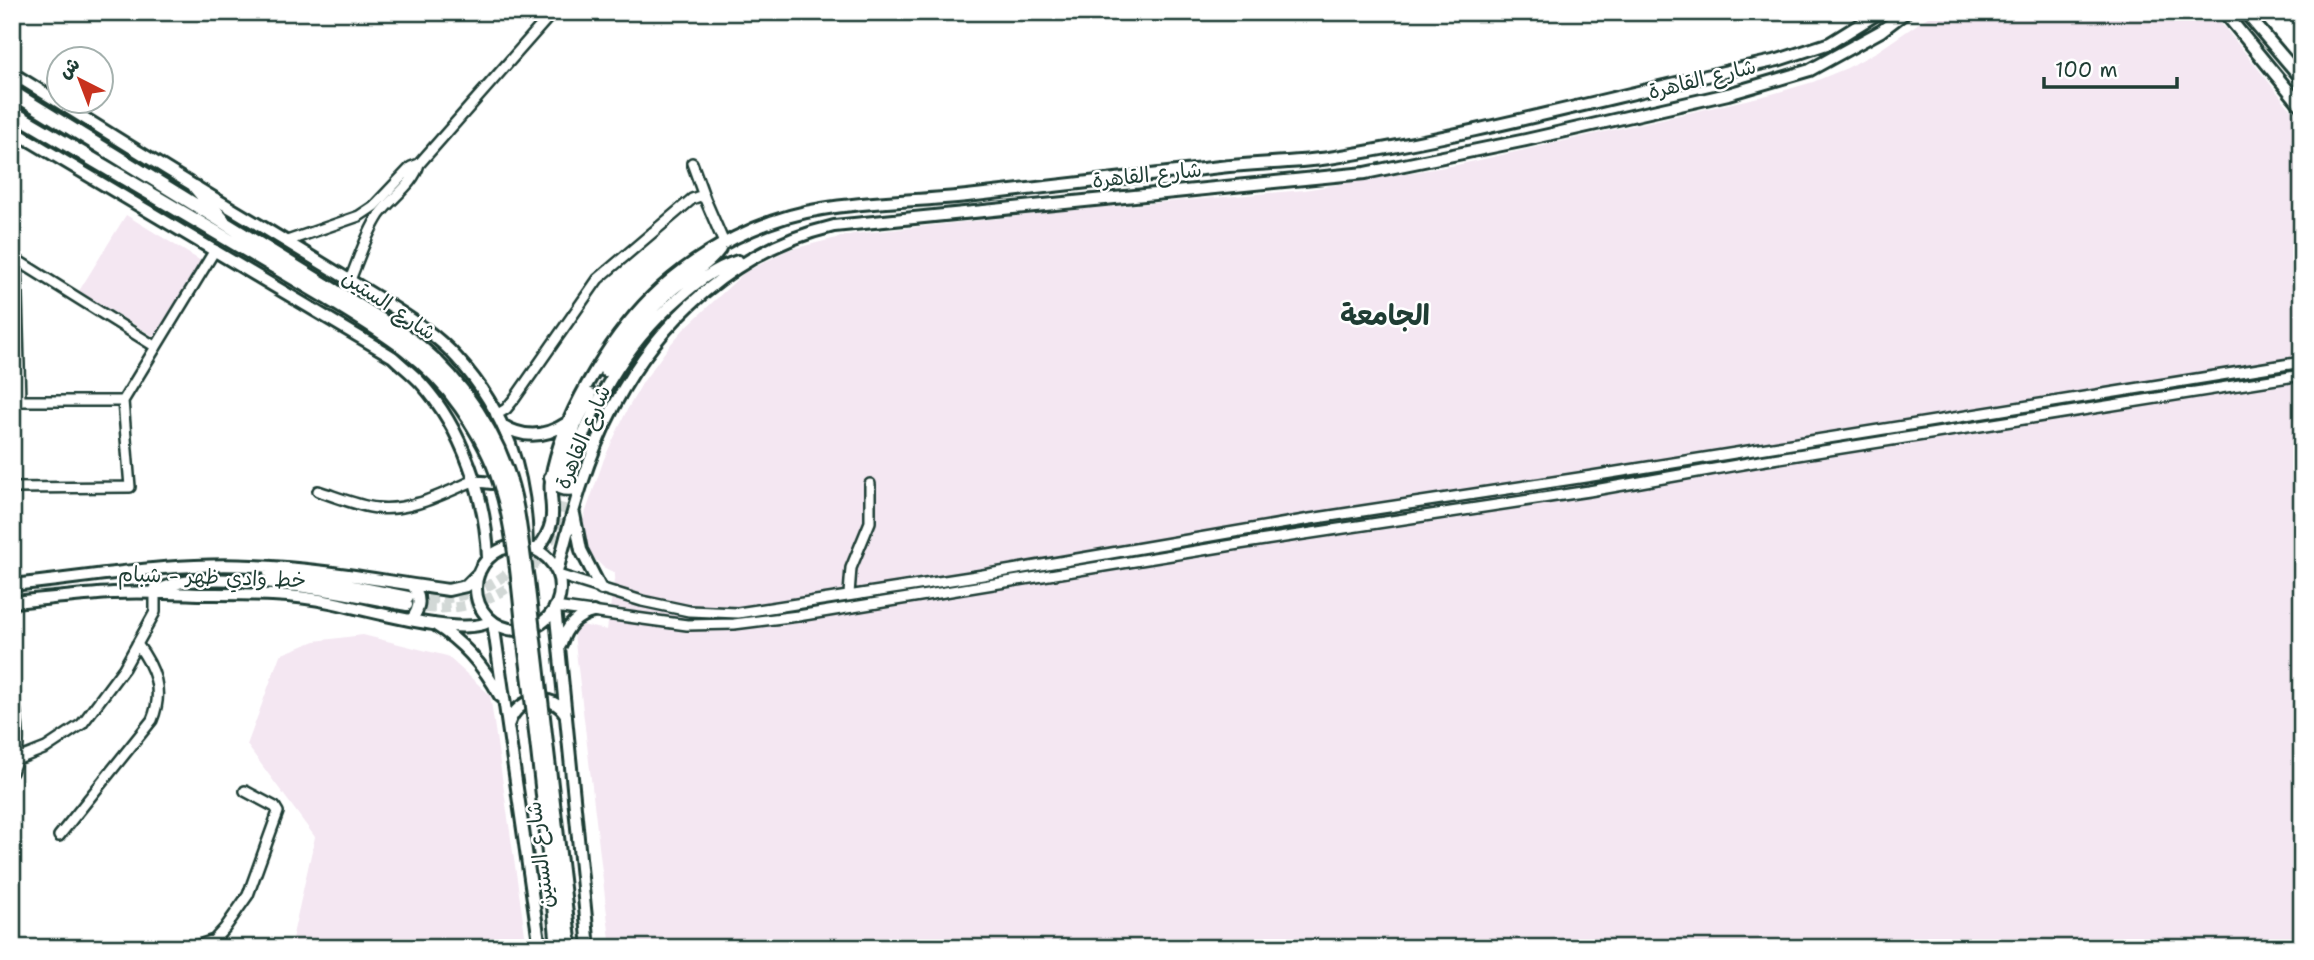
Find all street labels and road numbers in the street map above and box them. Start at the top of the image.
street label: شارع القاهرة [1645,52,1759,107]
street label: شارع القاهرة [1091,155,1203,196]
street label: شارع الستين [336,263,441,348]
street label: شارع القاهرة [549,381,618,494]
street label: خط وادي ظهر - شبام [117,560,306,596]
street label: شارع الستين [520,800,561,910]

